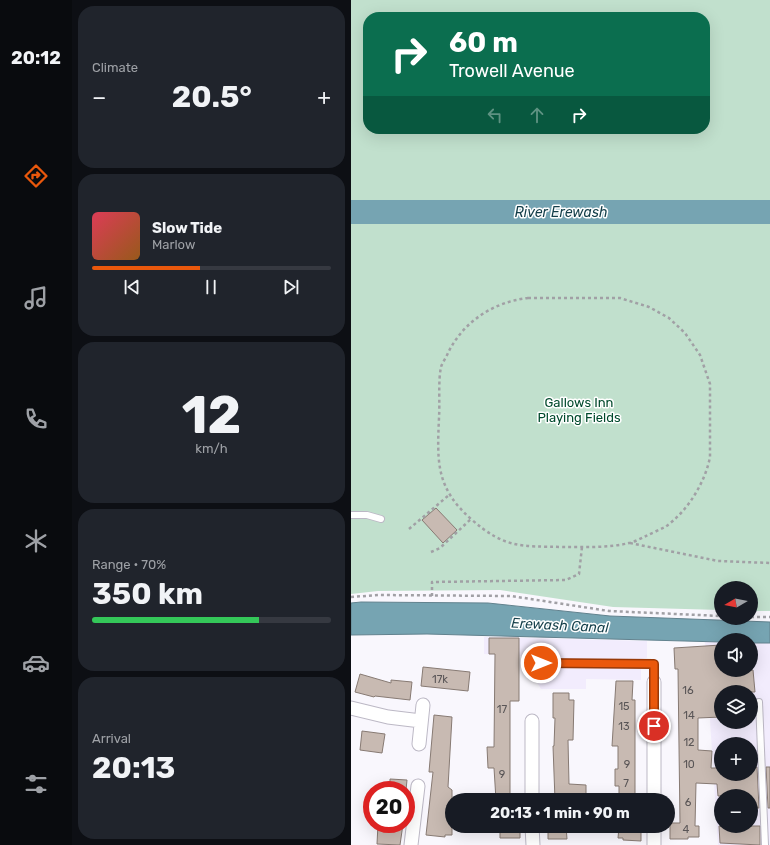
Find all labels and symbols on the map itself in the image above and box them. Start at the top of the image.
water label: River Erewash [515,204,607,221]
park label: Gallows Inn Playing Fields [537,395,621,426]
north arrow [714,581,758,625]
water label: Erewash Canal [511,614,610,637]
position arrow [520,642,562,684]
house number: 17k [432,673,448,686]
house number: 16 [682,684,694,697]
house number: 15 [618,700,630,713]
house number: 17 [497,703,508,716]
pin [637,709,671,743]
house number: 14 [683,709,695,722]
house number: 13 [618,720,630,733]
house number: 12 [683,736,695,749]
house number: 9 [624,758,630,771]
house number: 10 [683,758,695,771]
house number: 9 [499,768,505,781]
house number: 7 [623,777,629,790]
speed limit sign: 20 [363,781,415,833]
house number: 6 [685,796,692,809]
house number: 4 [683,823,690,836]

